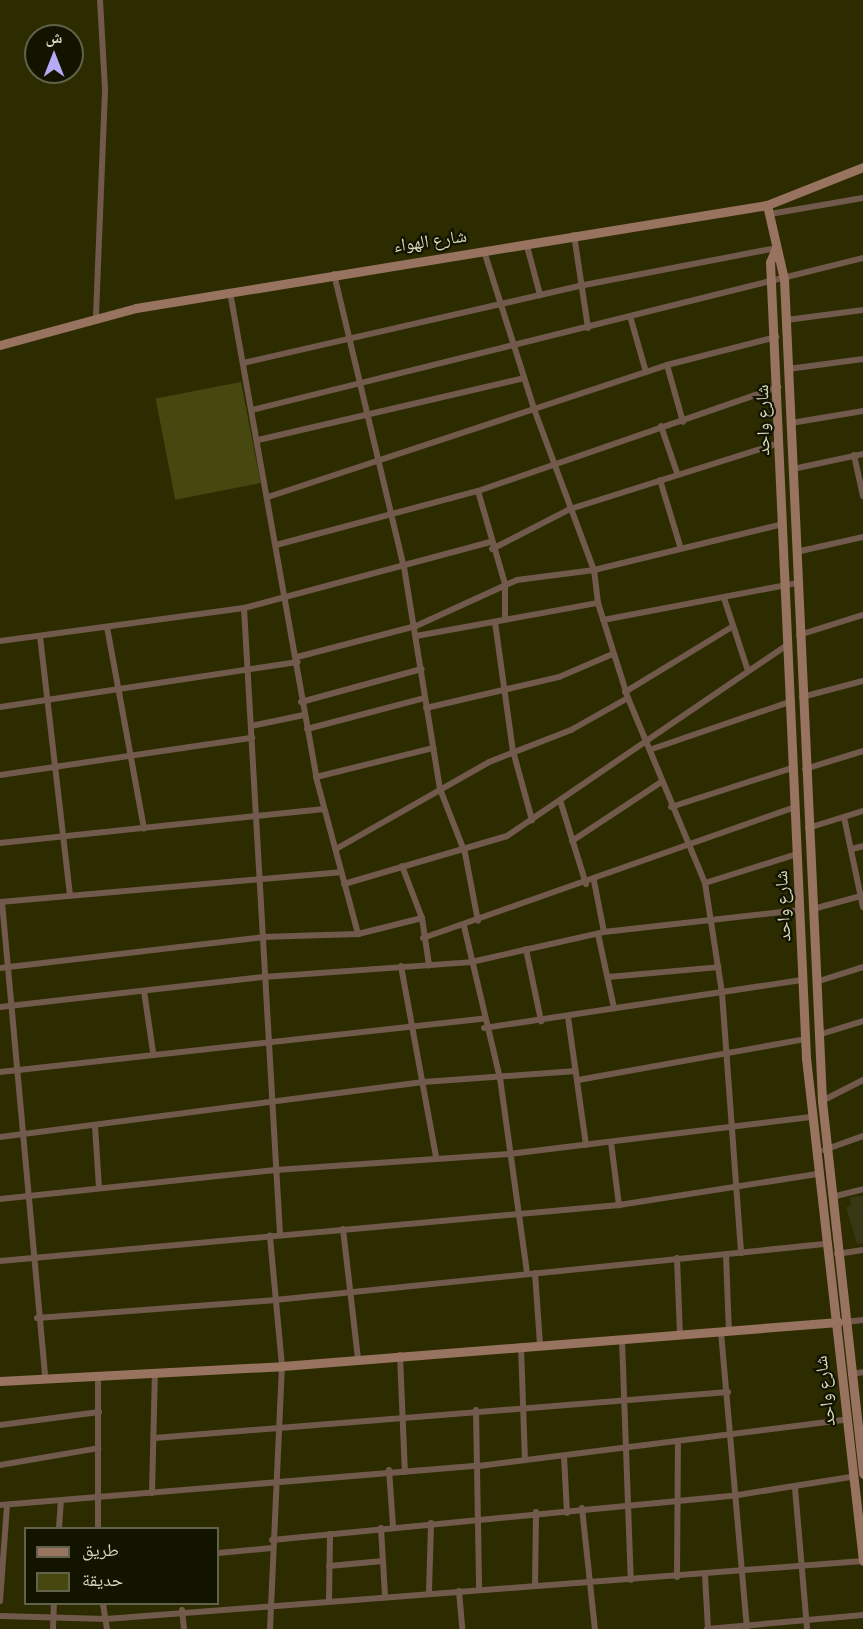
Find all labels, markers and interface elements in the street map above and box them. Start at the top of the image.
north arrow [24,24,84,84]
text: ش [46,28,62,47]
street label: شارع الهواء [392,225,468,257]
street label: شارع واحد [752,384,774,456]
street label: شارع واحد [770,870,796,942]
street label: شارع واحد [810,1354,840,1428]
legend [24,1527,219,1605]
text: طريق [82,1539,119,1560]
text: حديقة [82,1569,123,1590]

